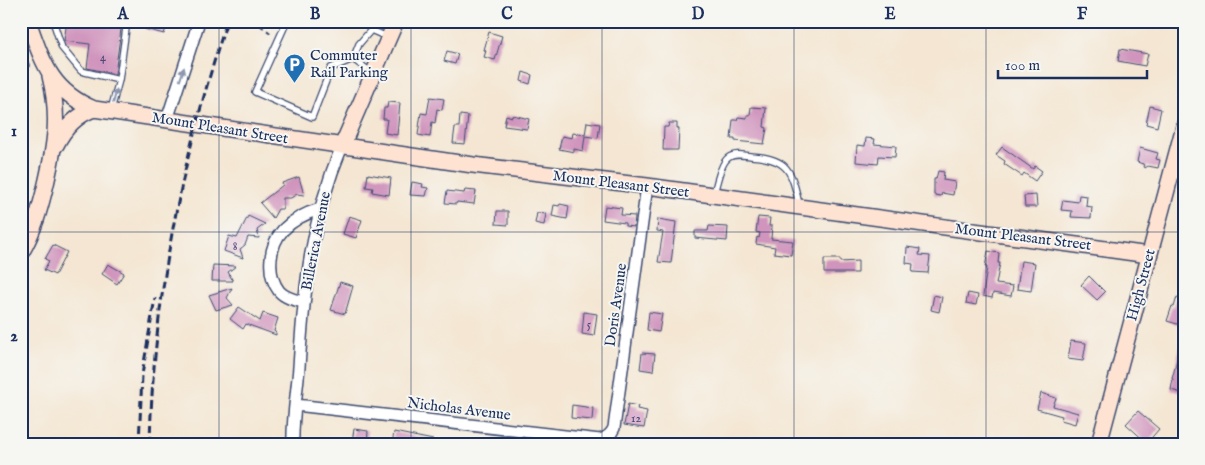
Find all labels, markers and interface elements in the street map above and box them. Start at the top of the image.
text: A [117,5,130,25]
text: B [310,5,321,25]
text: C [501,5,513,25]
text: D [692,5,705,25]
text: E [884,5,896,25]
text: F [1077,5,1088,25]
place label: Commuter Rail Parking [310,46,389,82]
scale bar [998,48,1146,80]
house number: 4 [100,50,106,65]
parking icon: Commuter Rail Parking [282,52,306,83]
text: 100 m [1005,56,1041,75]
one-way arrow [179,66,186,81]
one-way arrow [111,88,119,103]
street label: Mount Pleasant Street [151,108,289,148]
text: 1 [11,122,17,142]
street label: Mount Pleasant Street [552,166,690,202]
street label: Billerica Avenue [297,190,335,292]
street label: Mount Pleasant Street [954,219,1092,255]
house number: 8 [233,239,238,254]
street label: High Street [1122,247,1160,323]
street label: Doris Avenue [601,262,631,348]
house number: 5 [587,317,592,332]
text: 2 [10,327,18,347]
street label: Nicholas Avenue [406,393,512,425]
house number: 12 [631,411,641,426]

